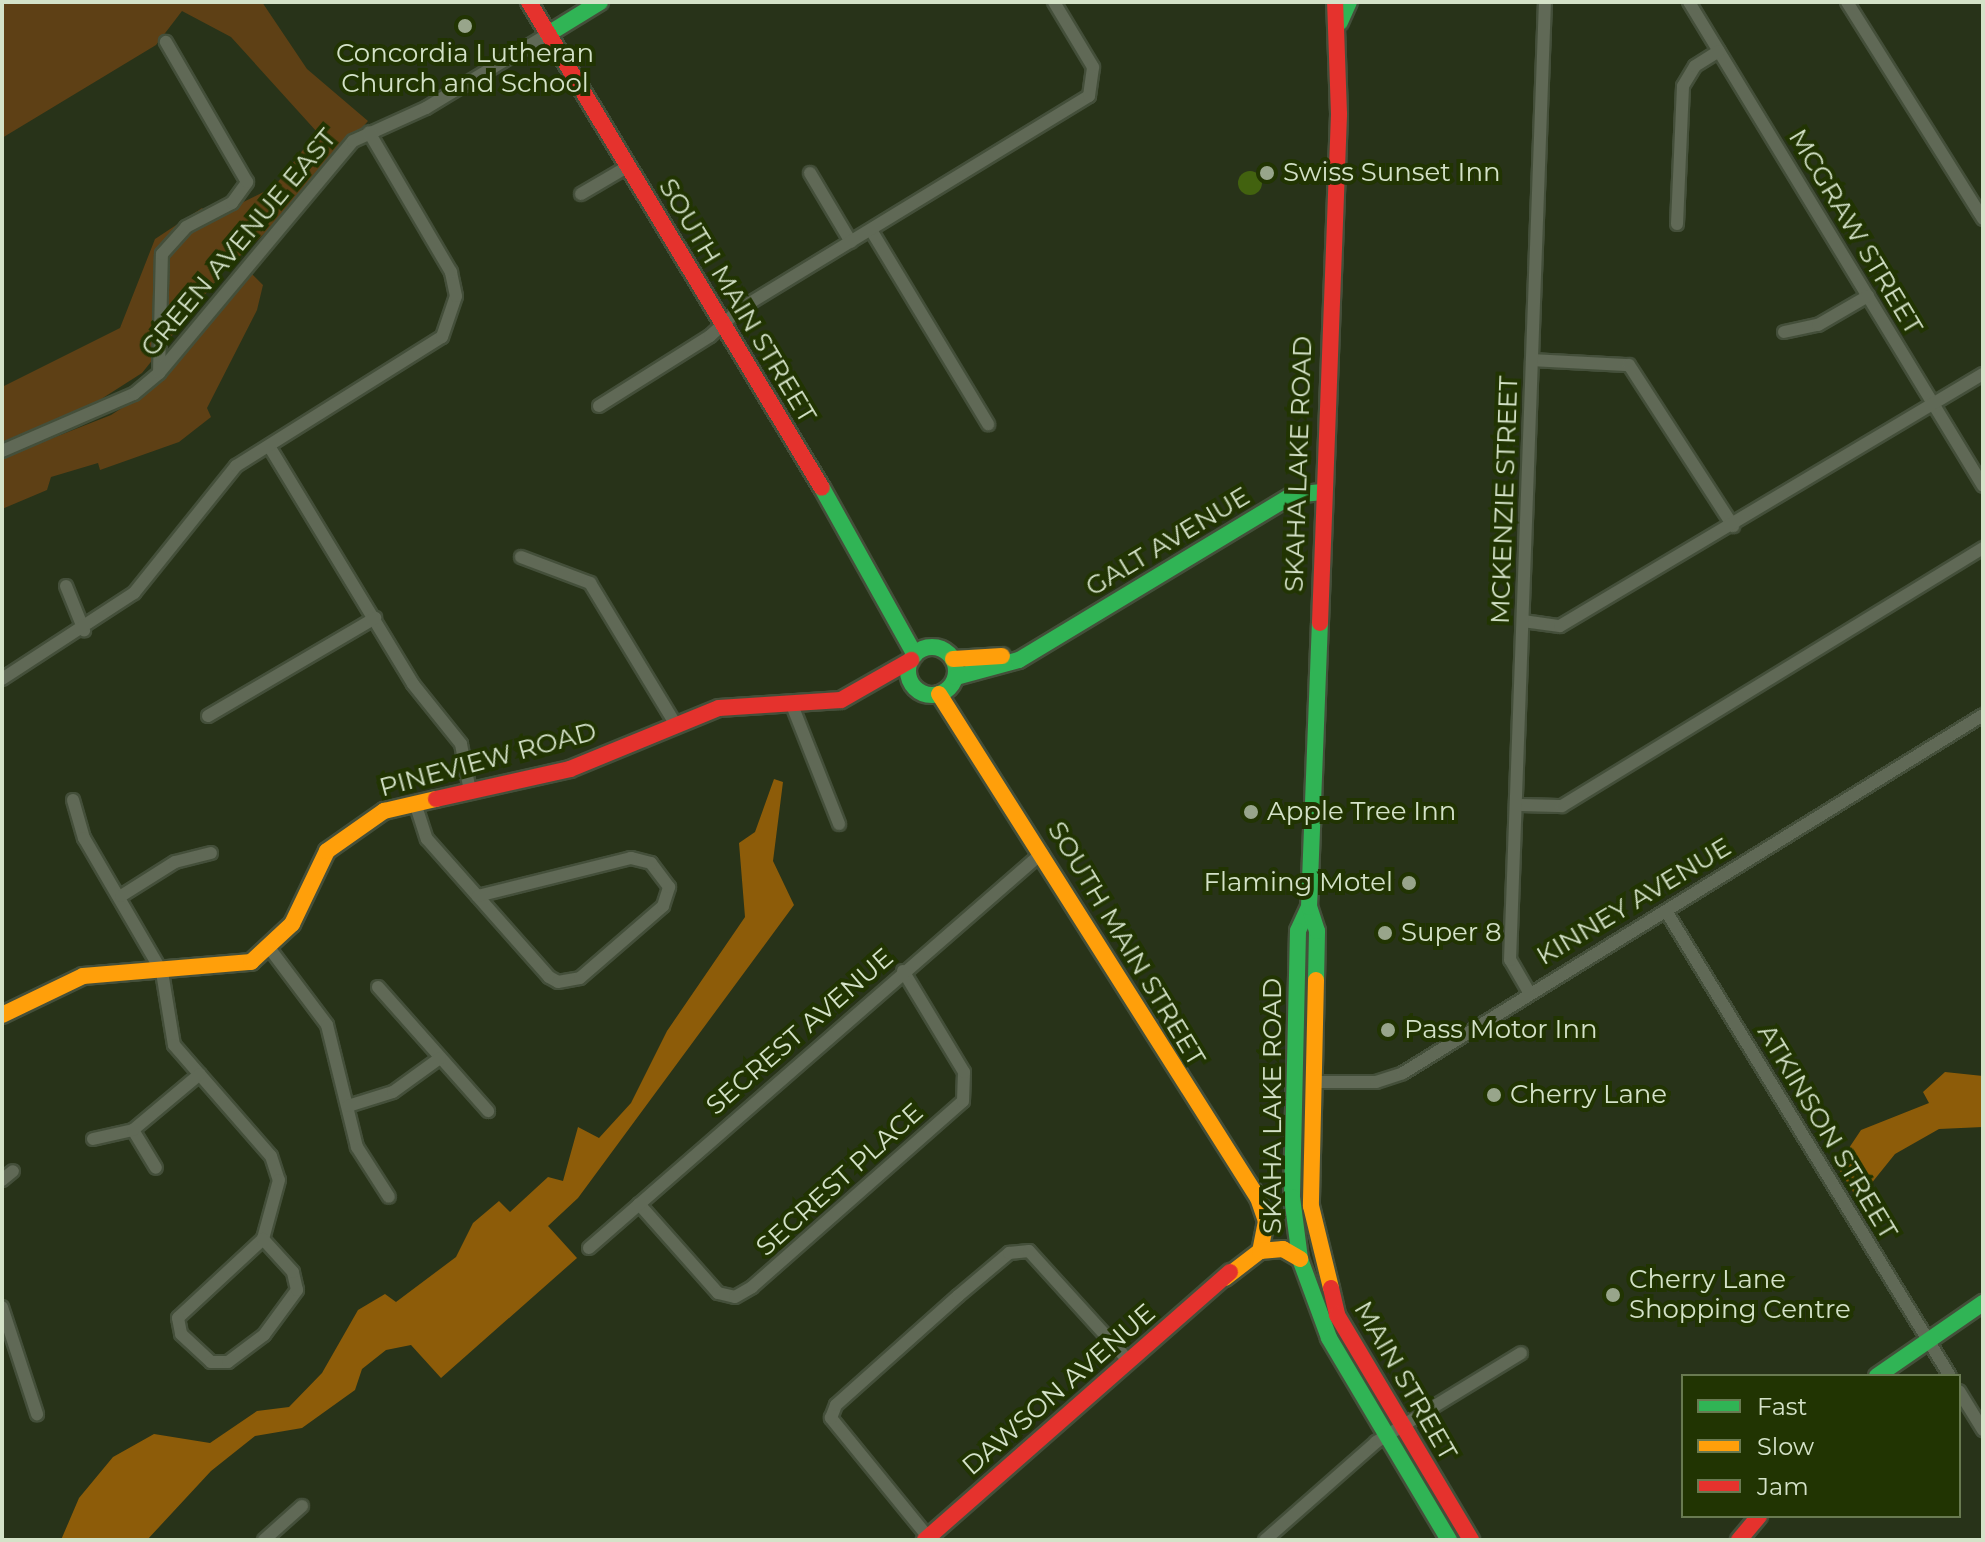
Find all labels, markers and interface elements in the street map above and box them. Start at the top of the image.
marker: Concordia Lutheran Church and School [456,17,474,35]
place label: Concordia Lutheran Church and School [336,38,594,100]
street label: GREEN AVENUE EAST [135,123,343,363]
street label: MCGRAW STREET [1781,124,1929,340]
place label: Swiss Sunset Inn [1283,157,1501,189]
marker: Swiss Sunset Inn [1258,164,1276,182]
street label: SOUTH MAIN STREET [652,173,822,429]
street label: SKAHA LAKE ROAD [1279,335,1319,593]
street label: MCKENZIE STREET [1485,375,1525,625]
street label: GALT AVENUE [1080,481,1256,603]
street label: PINEVIEW ROAD [376,716,600,804]
place label: Apple Tree Inn [1267,796,1456,828]
marker: Apple Tree Inn [1242,803,1260,821]
street label: SOUTH MAIN STREET [1041,816,1211,1072]
street label: KINNEY AVENUE [1531,832,1737,972]
place label: Flaming Motel [1204,867,1393,899]
marker: Flaming Motel [1400,874,1418,892]
place label: Super 8 [1401,917,1502,949]
marker: Super 8 [1376,924,1394,942]
street label: SECREST AVENUE [700,942,900,1122]
street label: SKAHA LAKE ROAD [1257,978,1289,1234]
place label: Pass Motor Inn [1404,1014,1598,1046]
street label: ATKINSON STREET [1751,1019,1903,1245]
marker: Pass Motor Inn [1379,1021,1397,1039]
place label: Cherry Lane [1510,1079,1667,1111]
marker: Cherry Lane [1485,1086,1503,1104]
street label: SECREST PLACE [750,1097,930,1263]
place label: Cherry Lane Shopping Centre [1629,1264,1851,1326]
marker: Cherry Lane Shopping Centre [1604,1286,1622,1304]
street label: MAIN STREET [1347,1296,1463,1466]
street label: DAWSON AVENUE [956,1298,1162,1482]
legend [1681,1374,1961,1518]
text: Fast [1757,1392,1807,1421]
text: Slow [1757,1432,1814,1461]
text: Jam [1757,1472,1809,1501]

